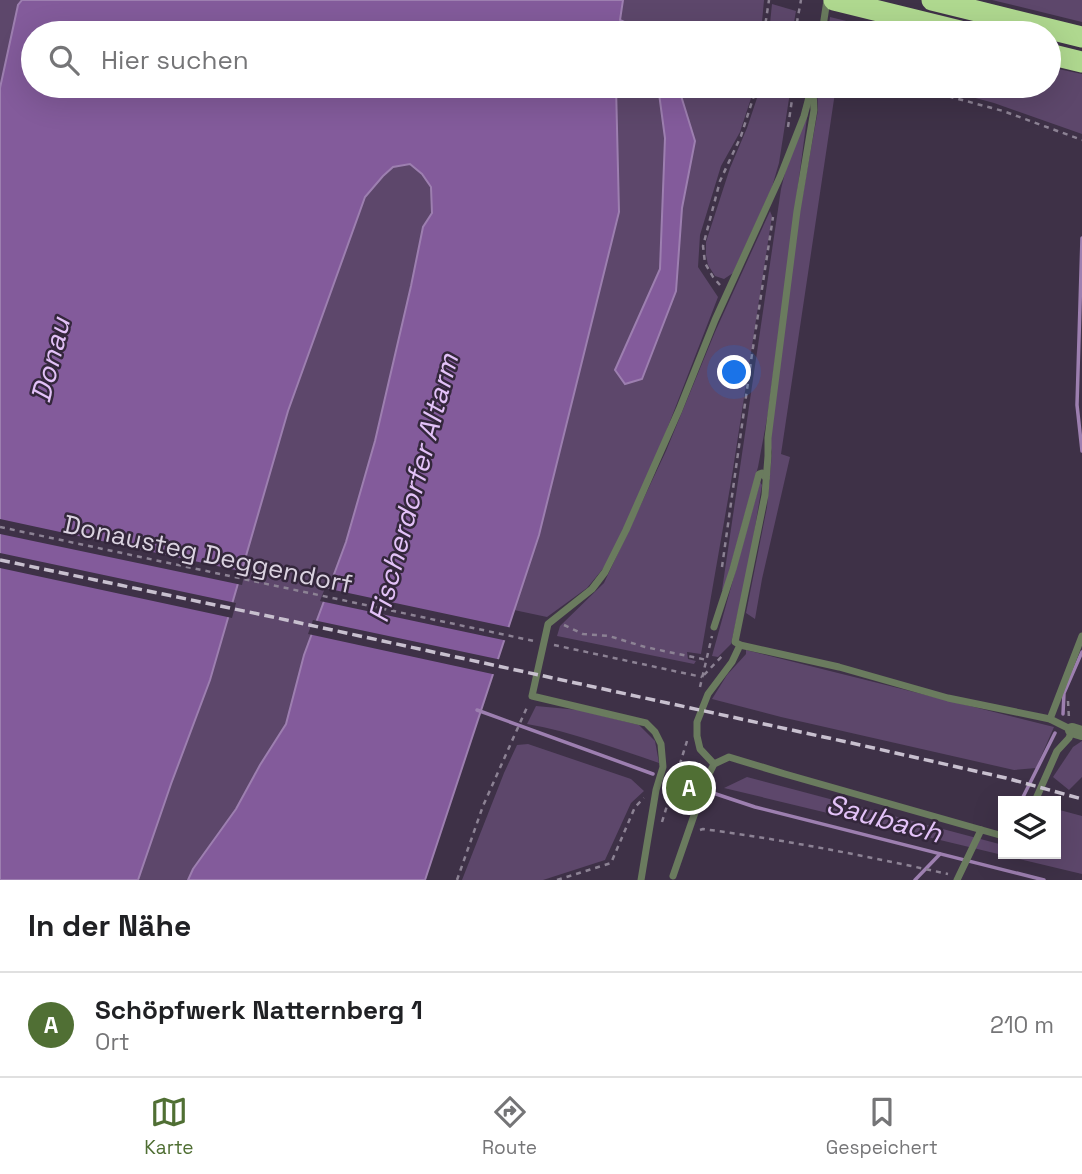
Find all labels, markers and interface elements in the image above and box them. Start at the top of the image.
search box [21,21,1061,98]
icon: search [45,41,83,79]
text: Hier suchen [101,43,249,77]
water label: Donau [22,312,78,406]
water label: Fischerdorfer Altarm [360,349,466,626]
your location [717,355,751,389]
street label: Donausteg Deggendorf [60,507,356,601]
pin: A [666,762,712,814]
water label: Saubach [822,785,946,851]
map controls [998,796,1061,859]
button: layers [998,796,1061,859]
text: In der Nähe [28,906,191,945]
text: Schöpfwerk Natternberg 1 [95,993,423,1027]
text: A [44,1010,58,1040]
text: 210 m [990,1010,1054,1040]
text: Ort [95,1027,130,1057]
tab: Karte [144,1093,194,1160]
tab: Route [482,1093,537,1160]
tab: Gespeichert [826,1093,938,1160]

